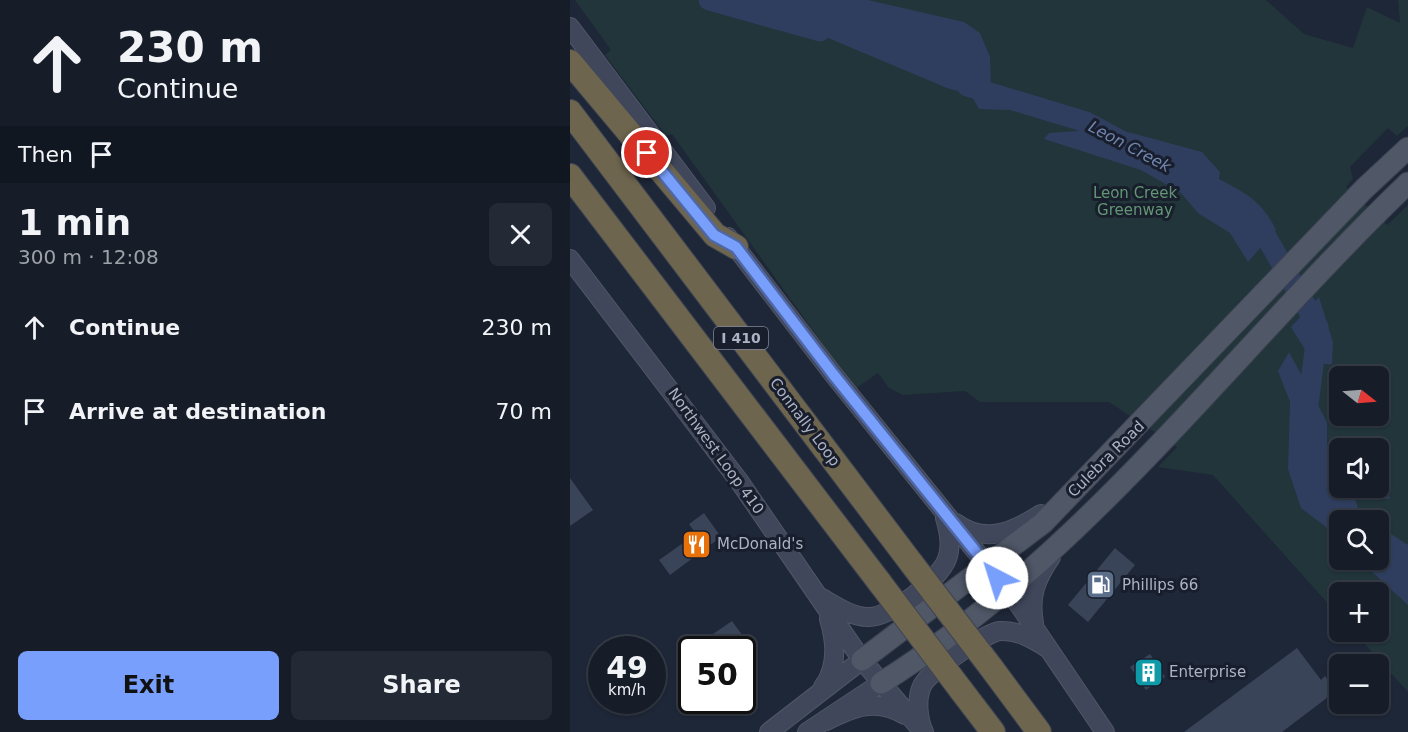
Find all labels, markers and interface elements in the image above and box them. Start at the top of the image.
text: 230 m [117,23,263,72]
icon: ahead [18,24,96,102]
text: Continue [117,73,238,104]
water label: Leon Creek [1085,117,1175,176]
pin [621,127,672,178]
icon: arrive [630,136,663,169]
icon: arrive [85,138,118,171]
text: Then [18,142,73,167]
park label: Leon Creek Greenway [1093,184,1177,219]
text: 1 min [18,202,131,243]
button: close [489,203,552,266]
text: 300 m · 12:08 [18,245,159,269]
icon: ahead [18,311,51,344]
text: Continue [69,315,180,340]
text: 230 m [482,315,552,340]
road number: I 410 [714,327,768,349]
north arrow [1329,366,1389,426]
map controls [1329,366,1389,714]
street label: Connally Loop [766,374,844,470]
street label: Northwest Loop 410 [664,385,768,517]
icon: arrive [18,395,51,428]
text: Arrive at destination [69,399,326,424]
text: 70 m [496,399,552,424]
street label: Culebra Road [1064,417,1148,501]
button: sound [1329,438,1389,498]
button: search [1329,510,1389,570]
restaurant icon: McDonald's [680,528,712,560]
place label: McDonald's [717,535,803,553]
position arrow [965,546,1029,610]
fuel station icon: Phillips 66 [1085,569,1117,601]
place label: Phillips 66 [1122,576,1198,594]
button: + [1329,582,1389,642]
speed limit sign: 50 [678,636,756,714]
text: 49 [606,650,648,685]
button: Exit [18,651,279,720]
button: Share [291,651,552,720]
button: − [1329,654,1389,714]
building icon: Enterprise [1132,656,1164,688]
place label: Enterprise [1169,663,1246,681]
text: km/h [608,681,646,699]

